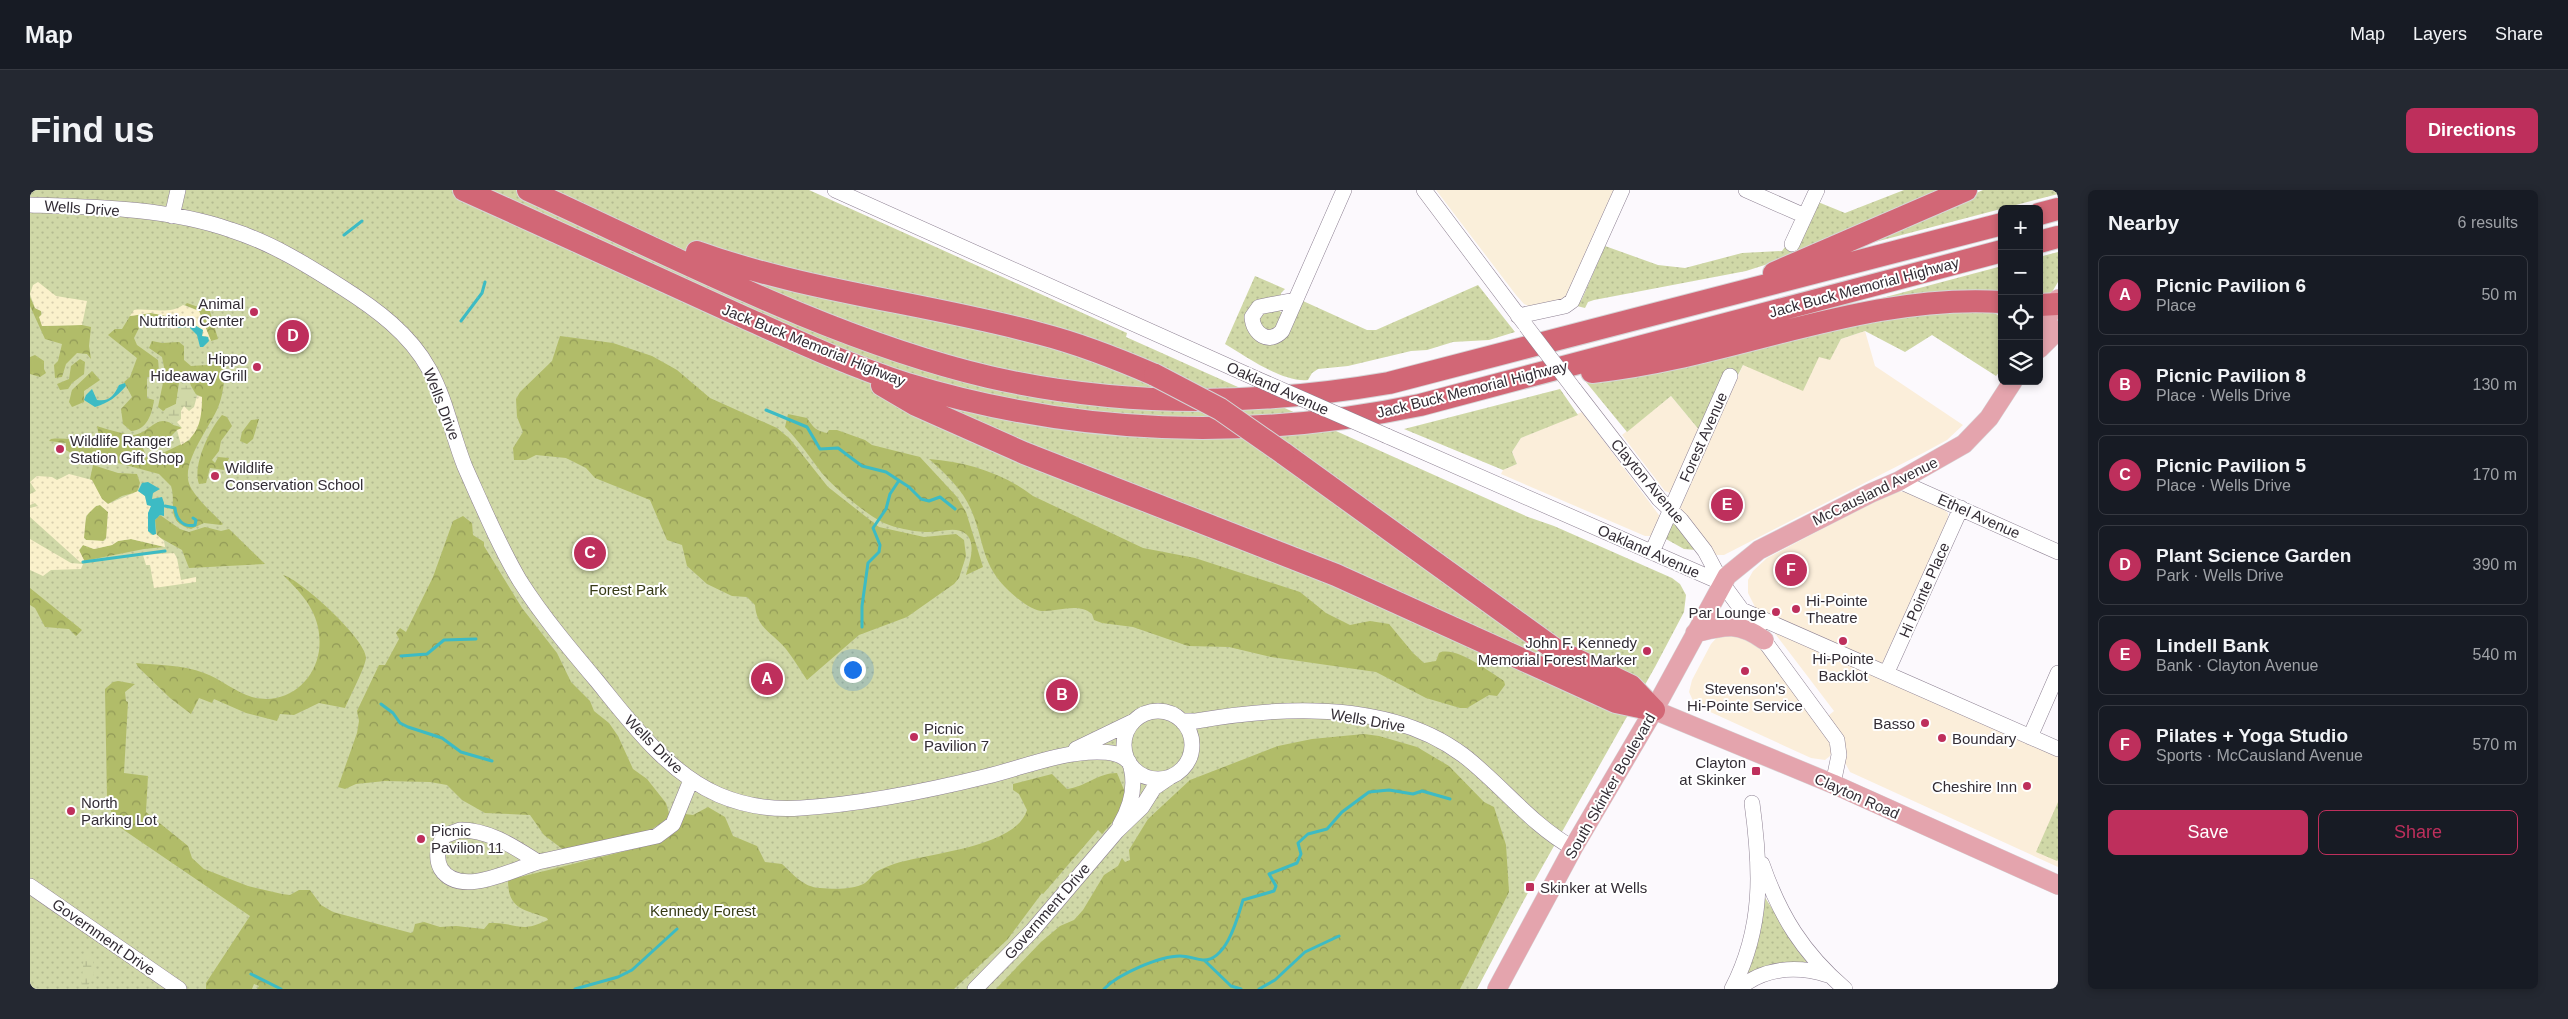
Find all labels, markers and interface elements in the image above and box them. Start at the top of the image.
text: Map [25,21,73,48]
text: Map [2350,24,2385,44]
text: Layers [2413,24,2467,44]
text: Share [2495,24,2543,44]
button: Directions [2406,108,2538,153]
text: Find us [30,110,154,149]
street label: Wells Drive [44,197,120,219]
map controls [1998,205,2043,385]
button: + [1998,205,2043,250]
text: Nearby [2108,211,2179,234]
text: 6 results [2458,214,2518,231]
button: − [1998,250,2043,295]
street label: Jack Buck Memorial Highway [1767,253,1961,321]
text: Picnic Pavilion 6 [2156,275,2306,296]
text: A [2119,286,2131,303]
text: 50 m [2481,286,2517,303]
place label: Animal Nutrition Center [139,295,244,329]
button: locate [1998,295,2043,340]
text: Place [2156,297,2196,314]
street label: Jack Buck Memorial Highway [720,300,908,390]
marker: Animal Nutrition Center [248,306,260,318]
pin: D [277,317,309,355]
button: layers [1998,340,2043,385]
place label: Hippo Hideaway Grill [150,350,247,384]
street label: Jack Buck Memorial Highway [1375,357,1570,421]
street label: Oakland Avenue [1224,358,1332,418]
marker: Hippo Hideaway Grill [251,361,263,373]
text: Picnic Pavilion 8 [2156,365,2306,386]
street label: Wells Drive [421,366,463,442]
text: B [2119,376,2131,393]
text: 130 m [2473,376,2517,393]
text: Place · Wells Drive [2156,387,2291,404]
street label: Forest Avenue [1676,389,1730,485]
place label: Wildlife Ranger Station Gift Shop [70,432,183,466]
street label: Clayton Avenue [1608,435,1688,527]
marker: Wildlife Ranger Station Gift Shop [54,443,66,455]
street label: McCausland Avenue [1810,453,1940,529]
text: Picnic Pavilion 5 [2156,455,2306,476]
place label: Wildlife Conservation School [225,459,363,493]
text: C [2119,466,2131,483]
text: 170 m [2473,466,2517,483]
marker: Wildlife Conservation School [209,470,221,482]
text: Place · Wells Drive [2156,477,2291,494]
pin: E [1711,486,1743,524]
street label: Ethel Avenue [1935,490,2023,542]
street label: Oakland Avenue [1595,521,1703,581]
pin: C [574,534,606,572]
street label: Hi Pointe Place [1895,540,1953,640]
text: Plant Science Garden [2156,545,2351,566]
pin: F [1775,551,1807,589]
text: D [2119,556,2131,573]
text: 390 m [2473,556,2517,573]
text: Park · Wells Drive [2156,567,2284,584]
park label: Forest Park [589,581,667,598]
place label: Hi-Pointe Theatre [1806,592,1868,626]
marker: Hi-Pointe Theatre [1790,603,1802,615]
place label: Par Lounge [1688,604,1766,621]
marker: Par Lounge [1770,606,1782,618]
place label: John F. Kennedy Memorial Forest Marker [1478,634,1637,668]
marker: Hi-Pointe Backlot [1837,635,1849,647]
text: Lindell Bank [2156,635,2269,656]
marker: John F. Kennedy Memorial Forest Marker [1641,645,1653,657]
text: E [2120,646,2130,663]
text: 540 m [2473,646,2517,663]
place label: Hi-Pointe Backlot [1812,650,1874,684]
your location [840,657,866,683]
text: Bank · Clayton Avenue [2156,657,2318,674]
pin: A [751,660,783,698]
marker: Stevenson's Hi-Pointe Service [1739,665,1751,677]
pin: B [1046,676,1078,714]
place label: Stevenson's Hi-Pointe Service [1687,680,1803,714]
street label: Wells Drive [1329,705,1407,735]
street label: South Skinker Boulevard [1561,710,1659,862]
street label: Wells Drive [621,711,687,777]
place label: Basso [1873,715,1915,732]
marker: Basso [1919,717,1931,729]
place label: Picnic Pavilion 7 [924,720,989,754]
text: Pilates + Yoga Studio [2156,725,2348,746]
place label: Boundary [1952,730,2017,747]
marker: Picnic Pavilion 7 [908,731,920,743]
marker: Boundary [1936,732,1948,744]
text: F [2120,736,2130,753]
text: 570 m [2473,736,2517,753]
text: Sports · McCausland Avenue [2156,747,2363,764]
place label: Clayton at Skinker [1679,754,1746,788]
marker: Clayton at Skinker [1750,765,1762,777]
street label: Clayton Road [1812,770,1902,822]
place label: Cheshire Inn [1932,778,2017,795]
marker: Cheshire Inn [2021,780,2033,792]
place label: North Parking Lot [81,794,158,828]
marker: North Parking Lot [65,805,77,817]
button: Save [2108,810,2308,855]
button: Share [2318,810,2518,855]
place label: Picnic Pavilion 11 [431,822,503,856]
marker: Picnic Pavilion 11 [415,833,427,845]
street label: Government Drive [1001,859,1093,963]
place label: Skinker at Wells [1540,879,1647,896]
marker: Skinker at Wells [1524,881,1536,893]
street label: Government Drive [49,895,159,979]
park label: Kennedy Forest [650,902,757,919]

